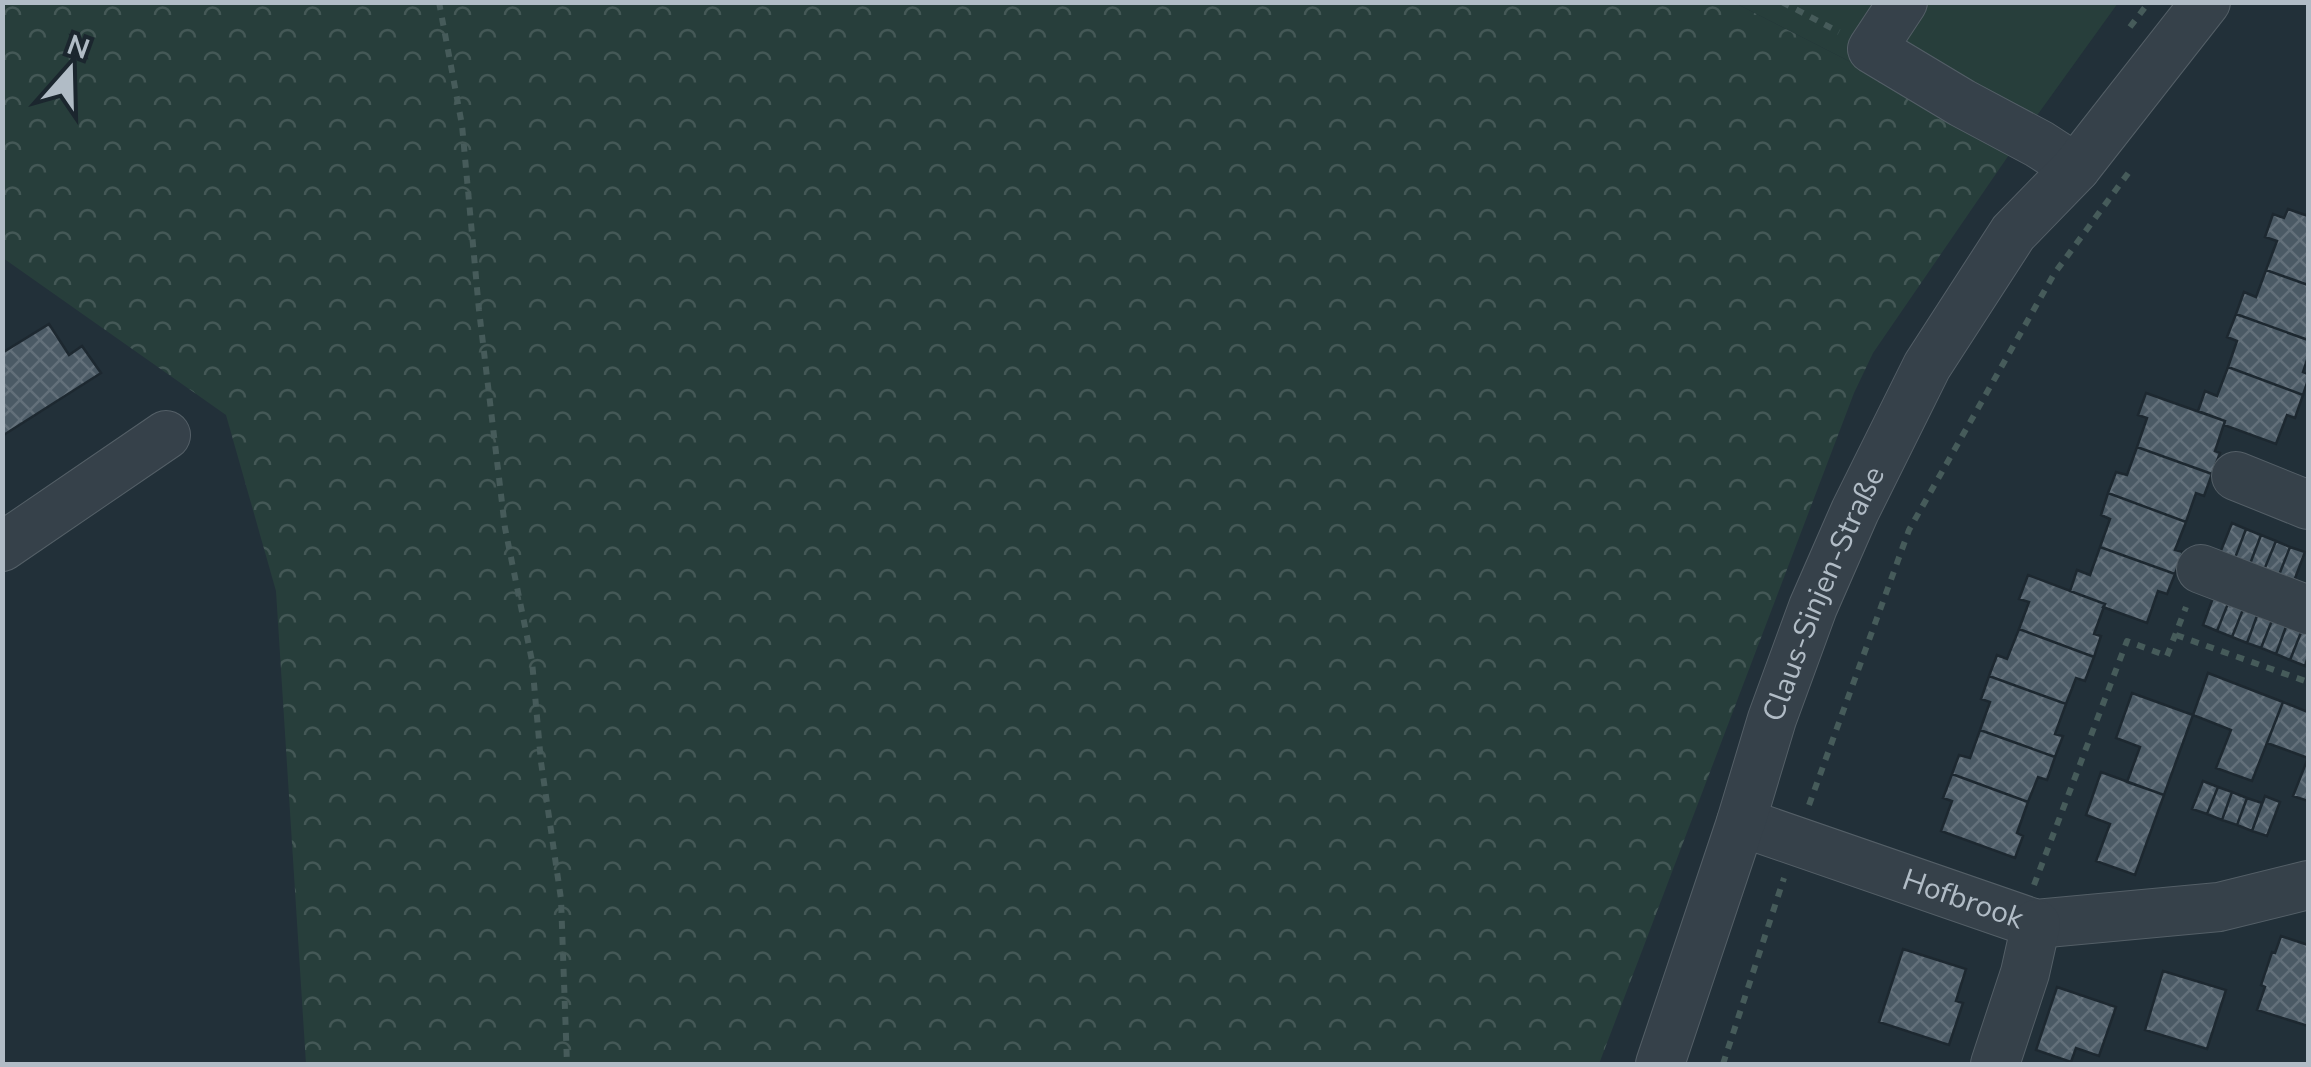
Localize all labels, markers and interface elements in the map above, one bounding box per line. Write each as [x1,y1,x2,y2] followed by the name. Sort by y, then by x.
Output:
[20,20,120,120] north arrow
[62,26,95,69] text: N
[1752,459,1895,727] street label: Claus-Sinjen-Straße
[1897,859,2030,939] street label: Hofbrook

